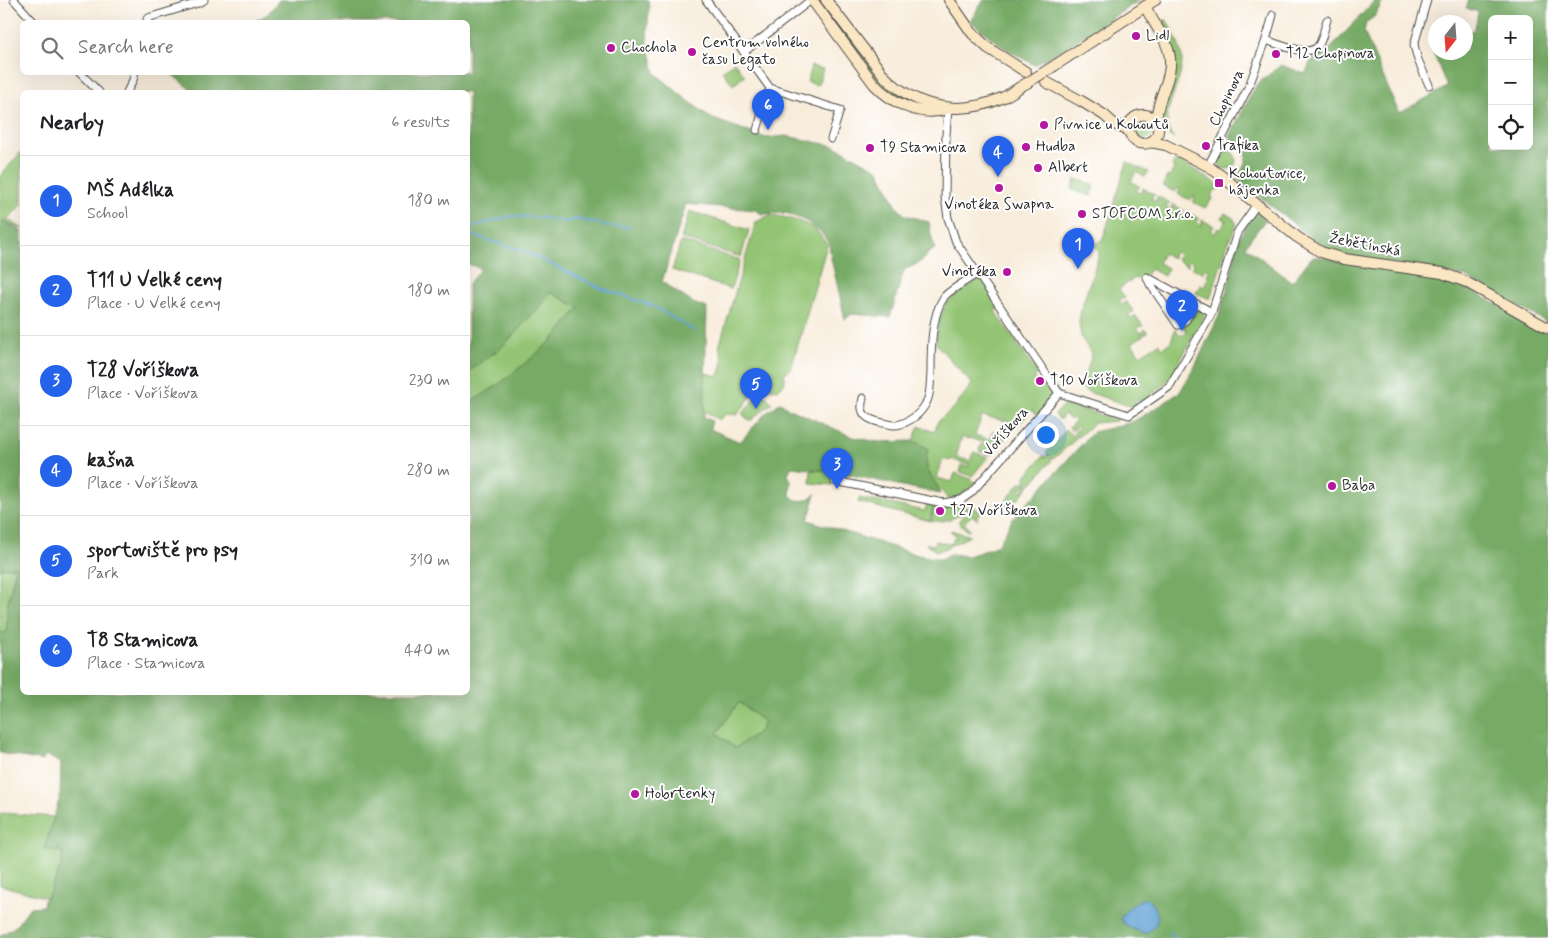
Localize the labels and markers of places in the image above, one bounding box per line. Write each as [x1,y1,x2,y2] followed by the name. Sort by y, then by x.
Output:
[1146,26,1169,46] place label: Lidl
[1130,30,1142,42] marker: Lidl
[702,33,809,71] place label: Centrum volného času Legato
[621,38,677,58] place label: Chochola
[605,42,617,54] marker: Chochola
[1286,44,1375,64] place label: T12 Chopinova
[686,46,698,58] marker: Centrum volného času Legato
[1270,48,1282,60] marker: T12 Chopinova
[752,89,784,130] pin: 6
[1054,115,1169,135] place label: Pivnice u Kohoutů
[1038,119,1050,131] marker: Pivnice u Kohoutů
[982,136,1014,177] pin: 4
[1216,136,1260,156] place label: Trafika
[1036,137,1076,157] place label: Hudba
[880,138,967,158] place label: T9 Stamicova
[1200,140,1212,152] marker: Trafika
[1020,141,1032,153] marker: Hudba
[864,142,876,154] marker: T9 Stamicova
[1048,158,1088,178] place label: Albert
[1032,162,1044,174] marker: Albert
[1229,164,1306,201] place label: Kohoutovice, hájenka
[1213,177,1225,189] marker: Kohoutovice, hájenka
[993,182,1005,194] marker: Vinotéka Swapna
[944,195,1055,215] place label: Vinotéka Swapna
[1092,204,1194,224] place label: STOFCOM s.r.o.
[1076,208,1088,220] marker: STOFCOM s.r.o.
[1062,228,1094,269] pin: 1
[942,262,997,282] place label: Vinotéka
[1001,266,1013,278] marker: Vinotéka
[1166,290,1198,331] pin: 2
[740,368,772,409] pin: 5
[1050,371,1138,391] place label: T10 Voříškova
[1034,375,1046,387] marker: T10 Voříškova
[821,448,853,489] pin: 3
[1342,476,1375,496] place label: Baba
[1326,480,1338,492] marker: Baba
[950,501,1038,521] place label: T27 Voříškova
[934,505,946,517] marker: T27 Voříškova
[645,784,715,804] place label: Hobrtenky
[629,788,641,800] marker: Hobrtenky

